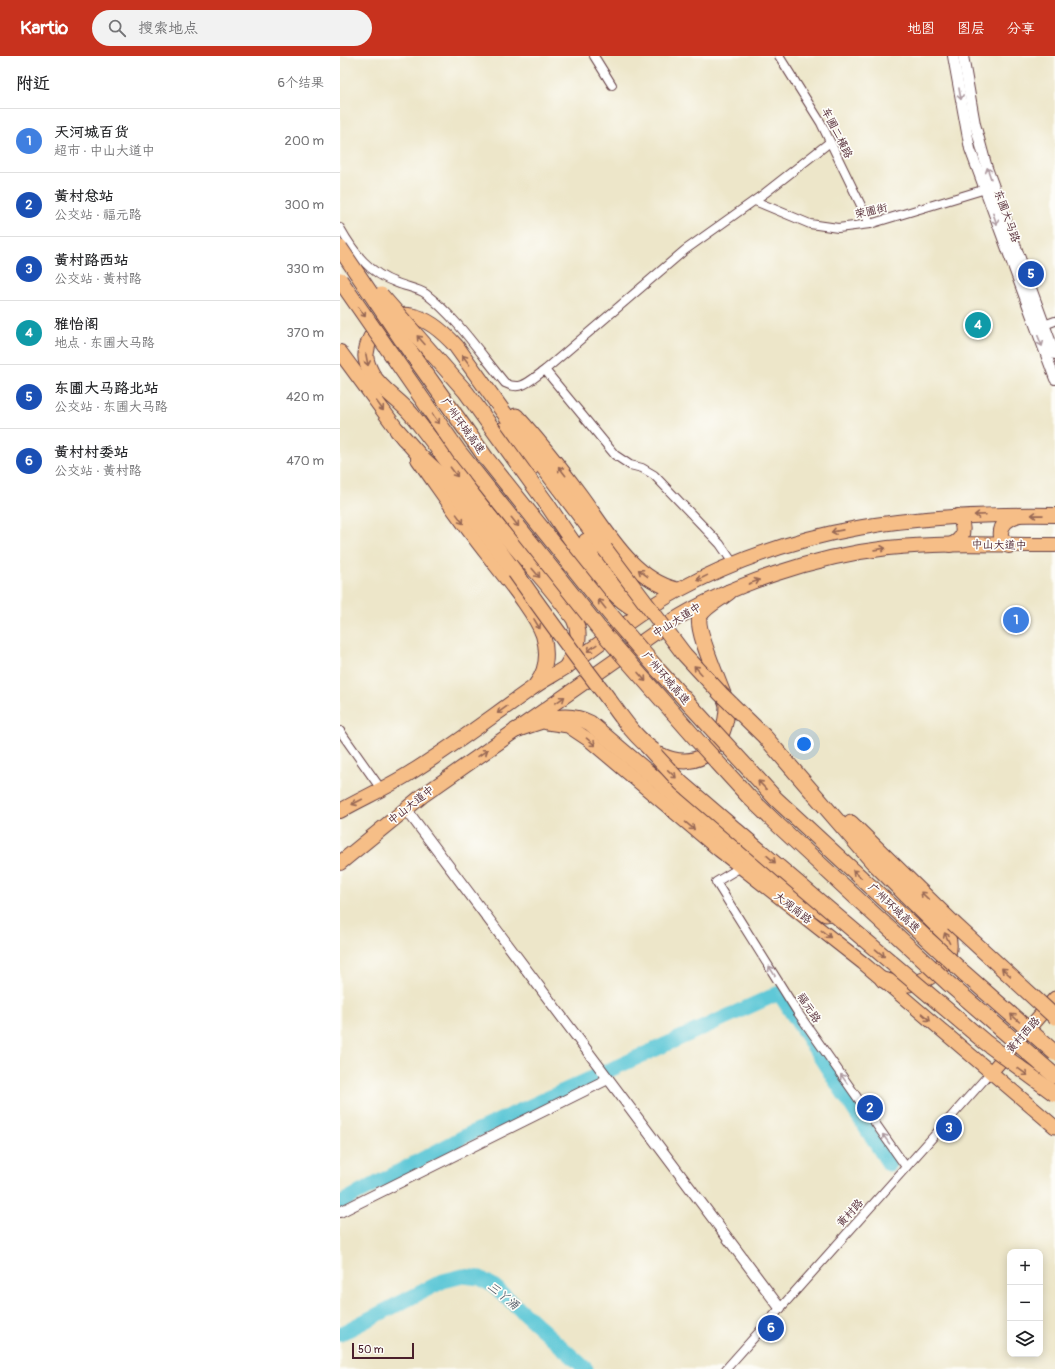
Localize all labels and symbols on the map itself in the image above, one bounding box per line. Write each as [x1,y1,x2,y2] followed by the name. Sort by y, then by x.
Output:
[956,88,964,101] one-way arrow
[819,106,855,160] street label: 车圃二横路
[984,167,992,179] one-way arrow
[991,188,1023,244] street label: 东圃大马路
[853,201,890,221] street label: 荣圃街
[991,213,999,225] one-way arrow
[1018,259,1044,289] pin: 5
[358,307,366,318] one-way arrow
[965,310,991,340] pin: 4
[1037,334,1045,346] one-way arrow
[417,335,426,345] one-way arrow
[363,353,371,366] one-way arrow
[462,354,470,365] one-way arrow
[438,395,488,457] street label: 广州环城高速
[376,400,384,411] one-way arrow
[432,414,440,425] one-way arrow
[450,466,459,477] one-way arrow
[558,466,566,477] one-way arrow
[974,511,987,519] one-way arrow
[1031,511,1044,519] one-way arrow
[456,513,464,524] one-way arrow
[511,517,520,528] one-way arrow
[831,527,844,535] one-way arrow
[971,538,1027,552] street label: 中山大道中
[873,545,886,553] one-way arrow
[531,568,540,578] one-way arrow
[637,568,648,577] one-way arrow
[696,575,708,582] one-way arrow
[748,578,760,586] one-way arrow
[597,598,606,609] one-way arrow
[650,600,704,640] street label: 中山大道中
[1003,605,1029,635] pin: 1
[533,618,541,630] one-way arrow
[587,644,598,652] one-way arrow
[639,649,693,707] street label: 广州环城高速
[694,665,703,675] one-way arrow
[637,672,646,682] one-way arrow
[554,696,565,704] one-way arrow
[496,706,507,714] one-way arrow
[794,734,814,754] your location
[585,738,596,746] one-way arrow
[477,749,488,757] one-way arrow
[667,769,677,779] one-way arrow
[758,780,767,790] one-way arrow
[385,783,437,827] street label: 中山大道中
[351,799,363,806] one-way arrow
[685,821,696,830] one-way arrow
[765,855,776,864] one-way arrow
[852,869,862,878] one-way arrow
[865,881,923,935] street label: 广州环城高速
[772,889,814,927] street label: 大观南路
[920,891,930,901] one-way arrow
[821,929,832,938] one-way arrow
[943,933,950,945] one-way arrow
[875,948,885,958] one-way arrow
[768,965,776,977] one-way arrow
[1000,967,1011,976] one-way arrow
[795,991,823,1025] street label: 福元路
[921,1012,932,1021] one-way arrow
[1010,1013,1020,1022] one-way arrow
[1003,1014,1043,1056] street label: 黄村西路
[1018,1067,1029,1076] one-way arrow
[840,1074,848,1085] one-way arrow
[857,1093,883,1123] pin: 2
[936,1113,962,1143] pin: 3
[882,1134,890,1145] one-way arrow
[834,1196,866,1230] street label: 黄村路
[484,1279,522,1314] water label: 三丫涌
[758,1313,784,1343] pin: 6
[352,1341,414,1360] scale bar

